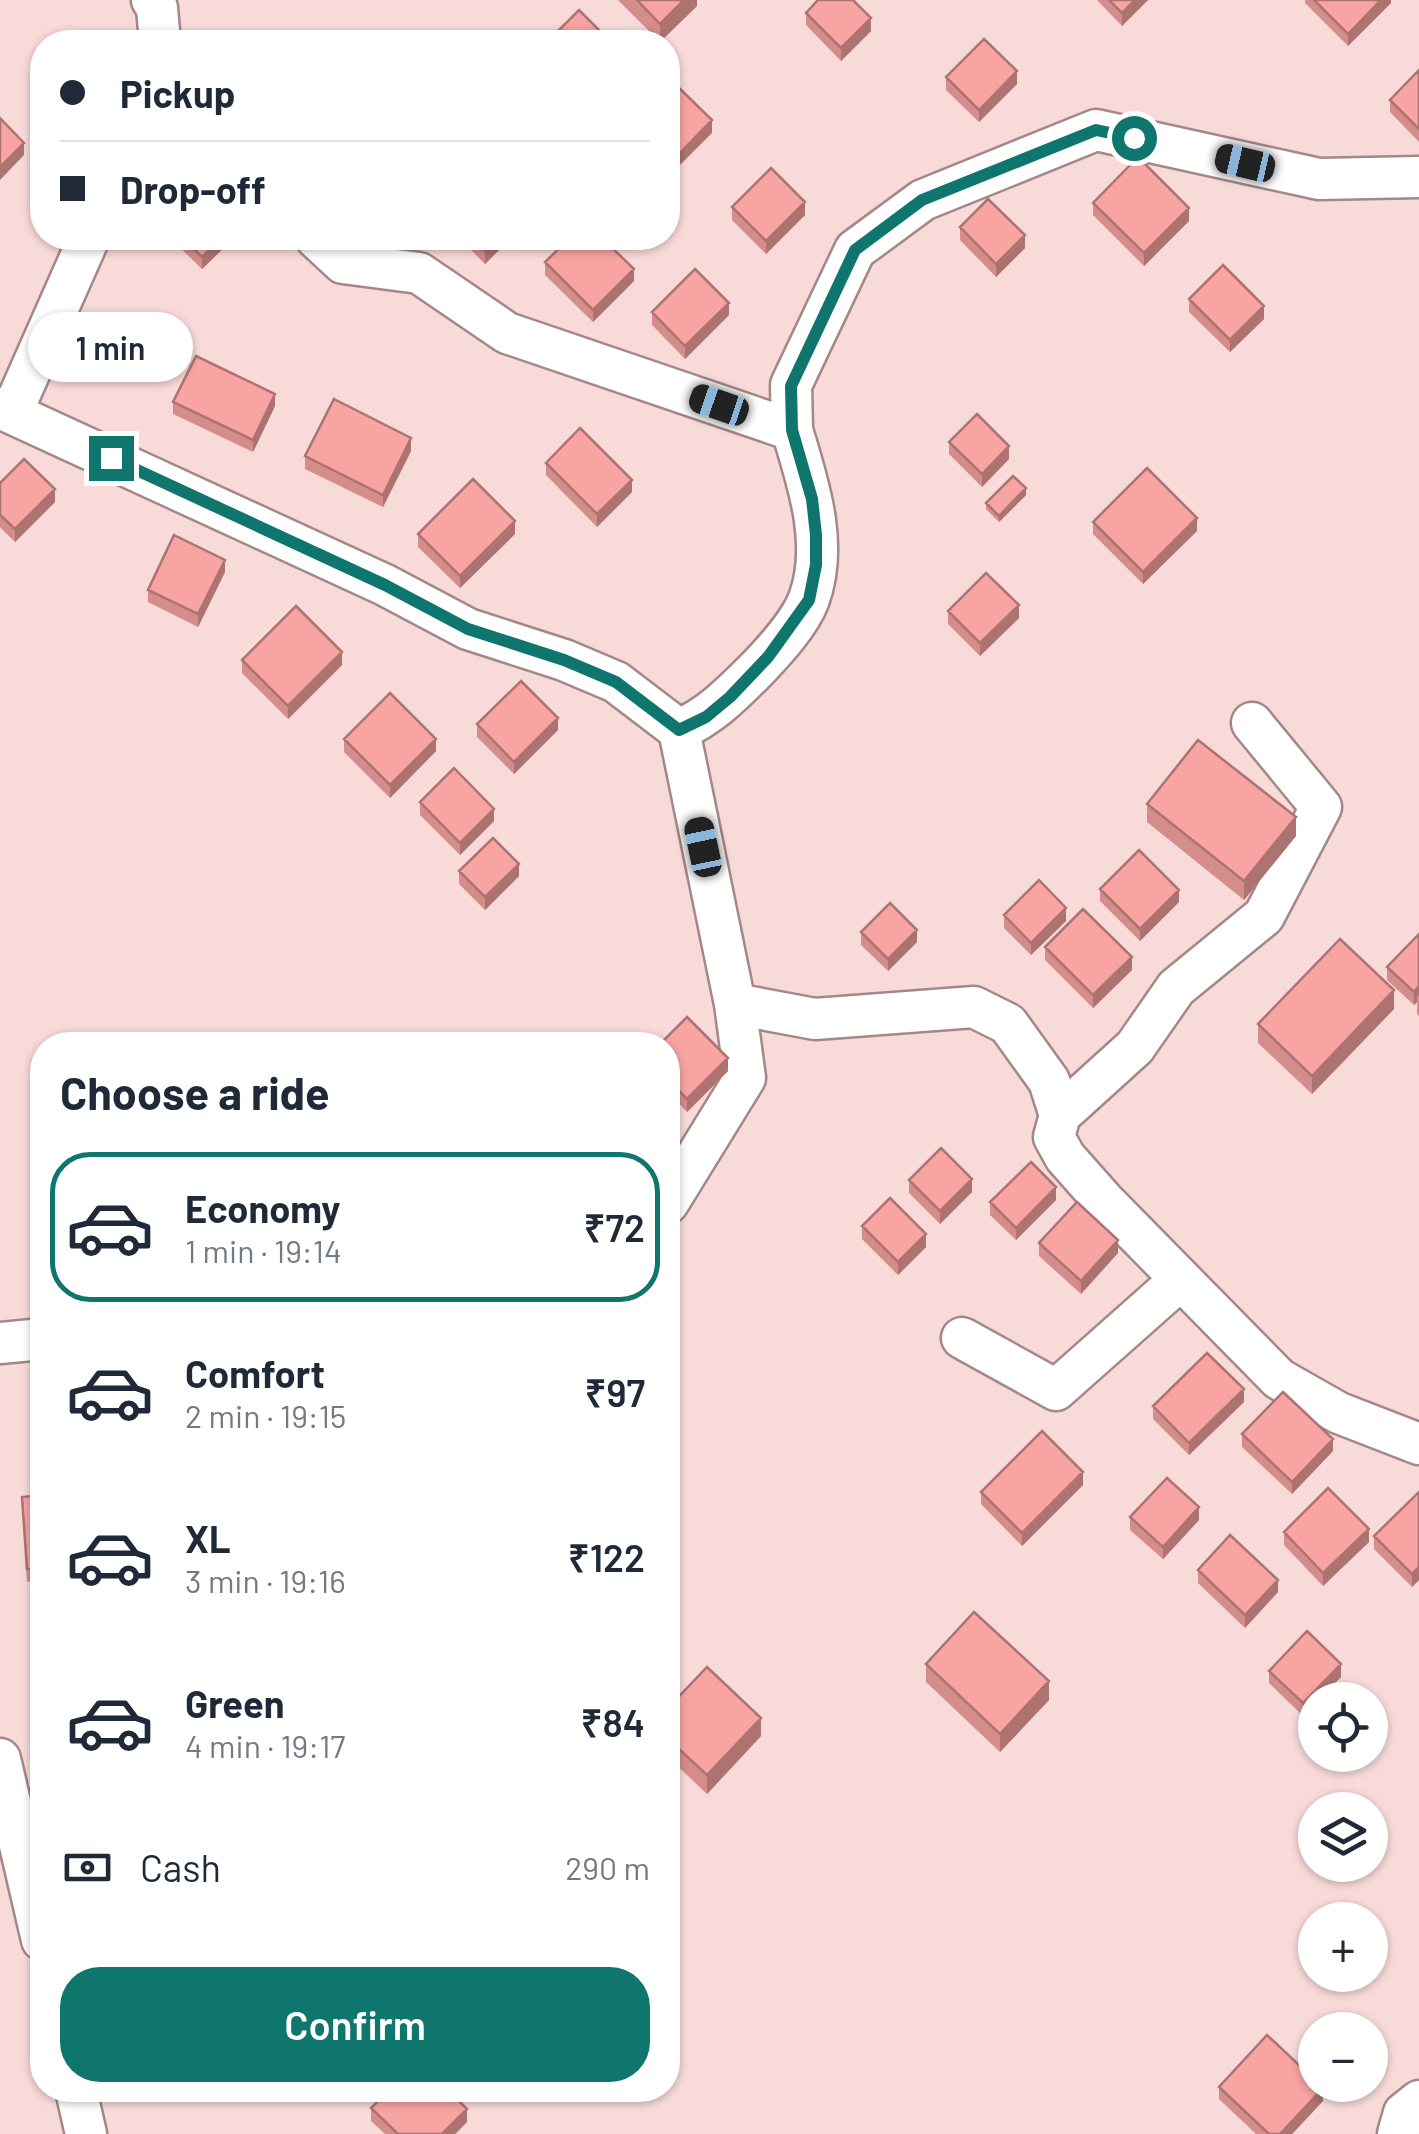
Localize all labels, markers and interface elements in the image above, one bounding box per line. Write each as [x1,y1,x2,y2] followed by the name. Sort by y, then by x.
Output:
[120,70,235,116] text: Pickup
[1112,116,1157,161] route start
[1212,142,1278,184] car
[120,166,266,212] text: Drop-off
[28,313,194,383] callout: 1 min
[76,328,145,366] text: 1 min
[686,381,752,429] car
[89,436,134,481] route end
[682,815,724,879] car
[60,1065,330,1119] text: Choose a ride
[65,1182,155,1272] icon: car
[185,1185,340,1231] text: Economy
[584,1204,645,1250] text: ₹72
[185,1231,342,1269] text: 1 min · 19:14
[65,1347,155,1437] icon: car
[185,1350,325,1396] text: Comfort
[585,1369,645,1415] text: ₹97
[185,1396,346,1434] text: 2 min · 19:15
[65,1512,155,1602] icon: car
[185,1515,231,1561] text: XL
[568,1534,645,1580] text: ₹122
[185,1561,346,1599] text: 3 min · 19:16
[65,1677,155,1767] icon: car
[185,1680,285,1726] text: Green
[1298,1682,1388,2102] map controls
[1298,1682,1388,1772] button: locate
[581,1699,645,1745] text: ₹84
[185,1726,345,1764] text: 4 min · 19:17
[1298,1792,1388,1882] button: layers
[60,1840,115,1895] icon: cash
[140,1844,221,1890] text: Cash
[565,1848,650,1886] text: 290 m
[1298,1902,1388,1992] button: +
[60,1967,650,2082] button: Confirm
[1298,2012,1388,2102] button: −

